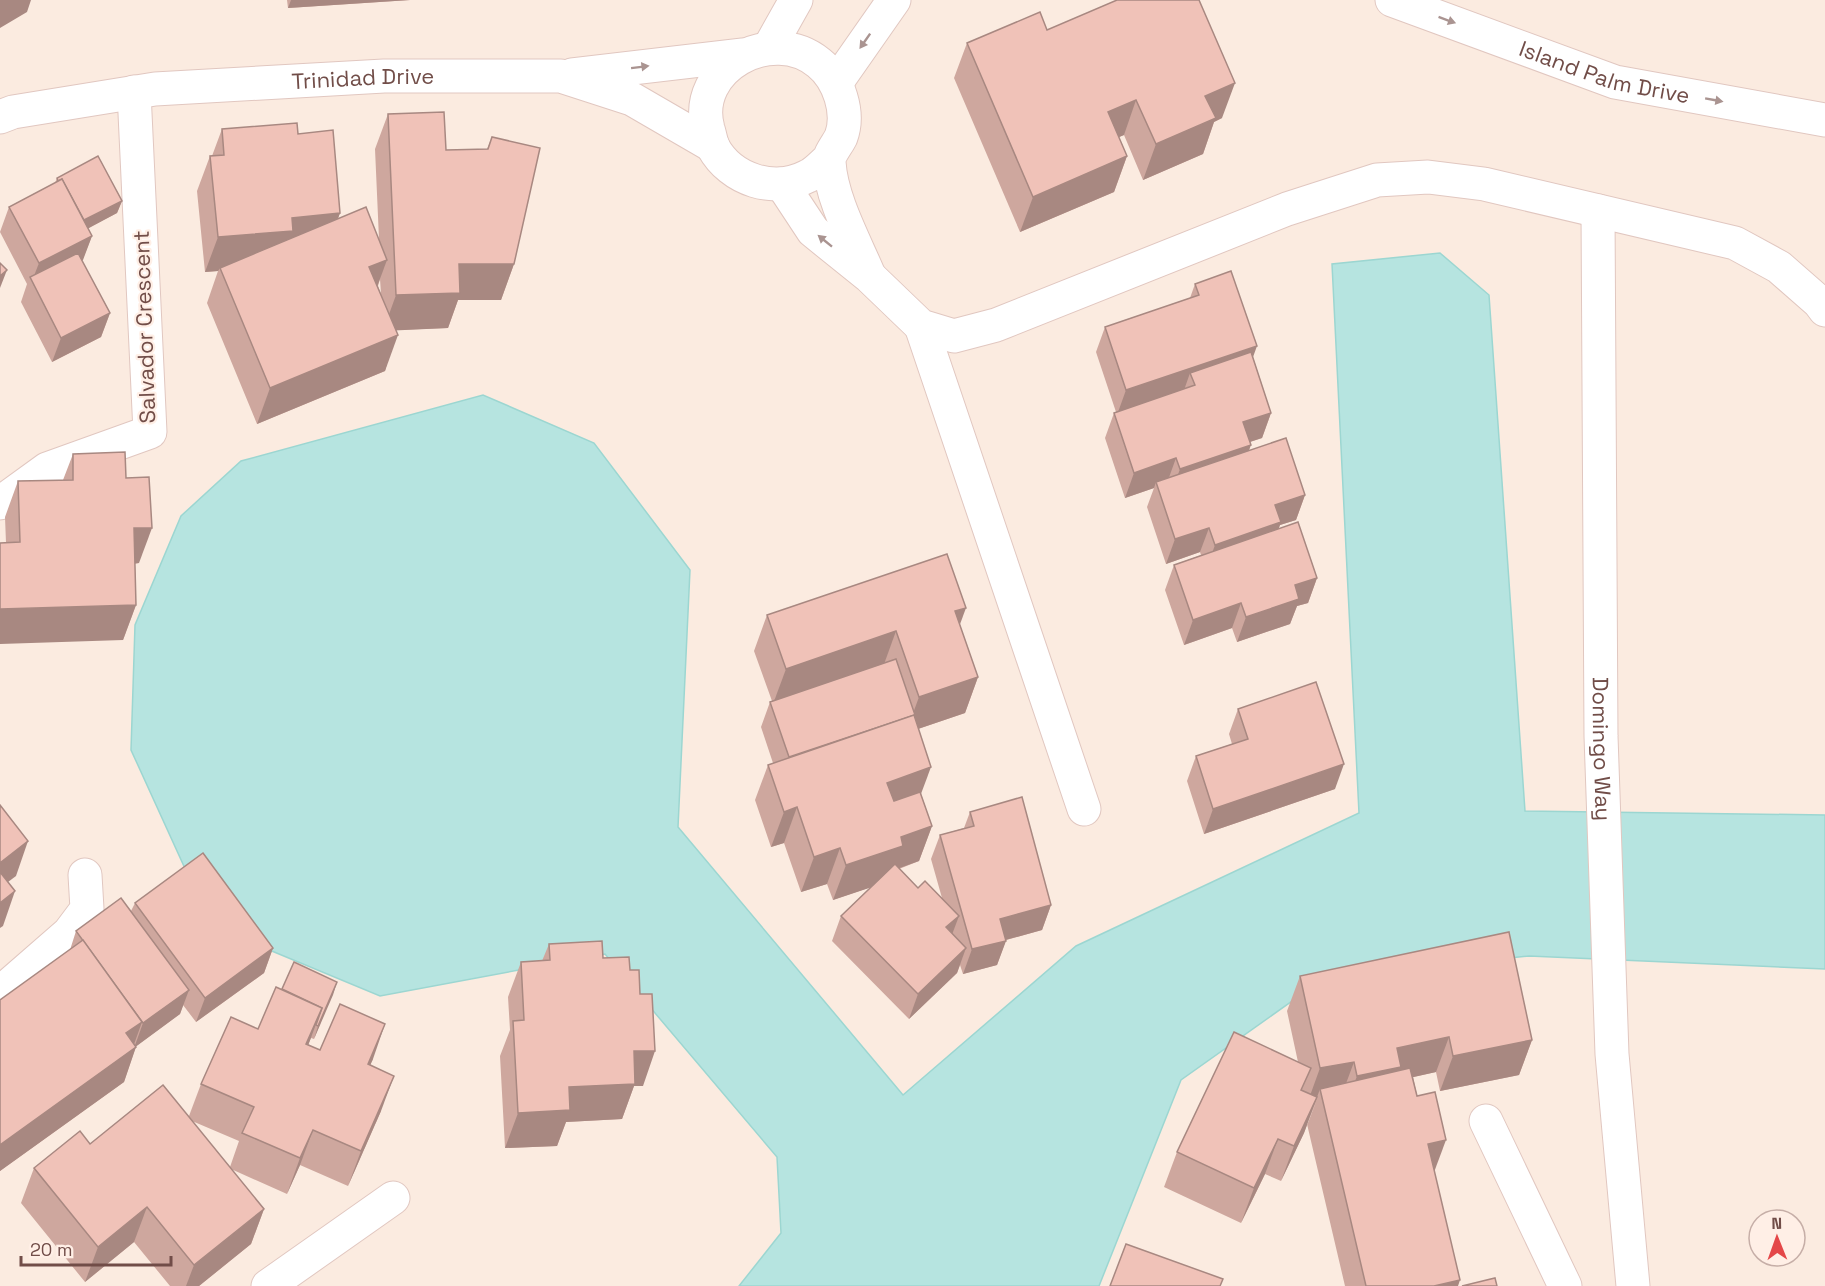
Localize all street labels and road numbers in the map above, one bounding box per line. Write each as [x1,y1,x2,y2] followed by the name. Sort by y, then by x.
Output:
[1515,34,1692,109] street label: Island Palm Drive
[291,62,434,95] street label: Trinidad Drive
[127,230,161,424] street label: Salvador Crescent
[1587,677,1618,821] street label: Domingo Way

